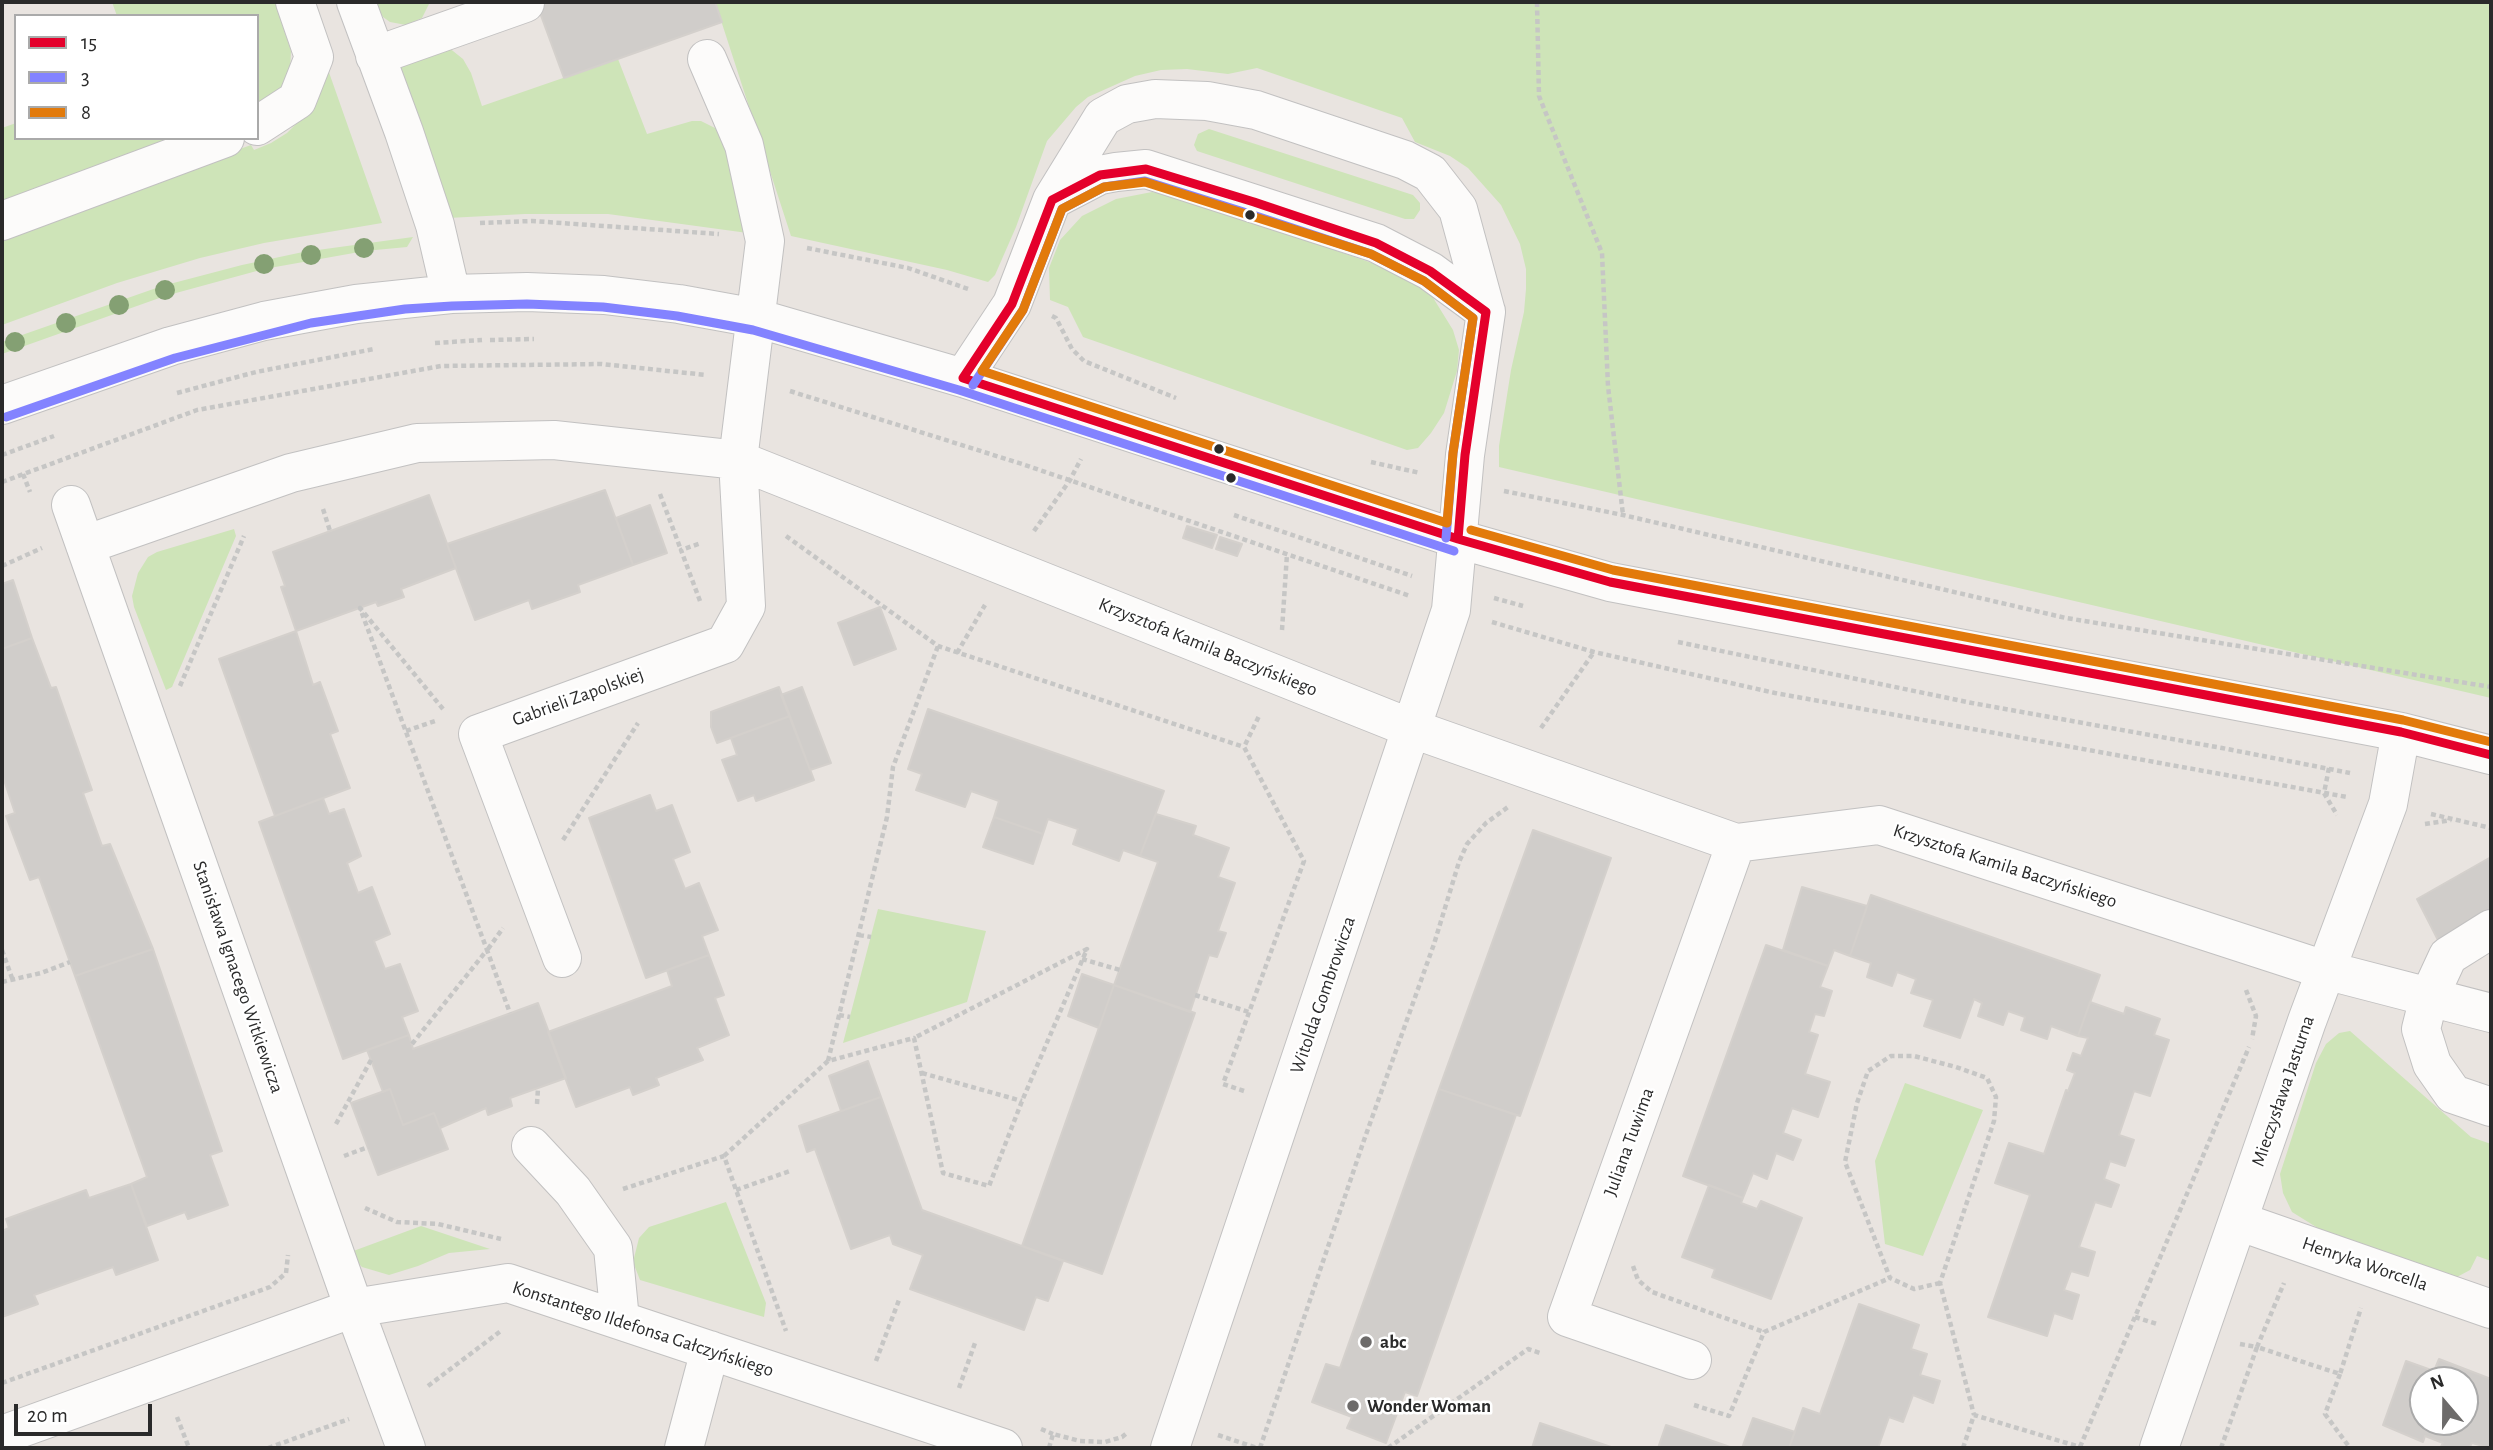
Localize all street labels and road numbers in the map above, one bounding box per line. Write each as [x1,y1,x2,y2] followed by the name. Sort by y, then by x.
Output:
[1095,593,1321,701] street label: Krzysztofa Kamila Baczyńskiego
[509,663,647,731] street label: Gabrieli Zapolskiej
[1890,819,2120,913] street label: Krzysztofa Kamila Baczyńskiego
[188,858,288,1096] street label: Stanisława Ignacego Witkiewicza
[1285,913,1361,1077] street label: Witolda Gombrowicza
[2246,1013,2320,1169] street label: Mieczysława Jasturna
[1599,1085,1659,1199] street label: Juliana Tuwima
[2299,1232,2431,1296] street label: Henryka Worcella
[509,1276,777,1382] street label: Konstantego Ildefonsa Gałczyńskiego

